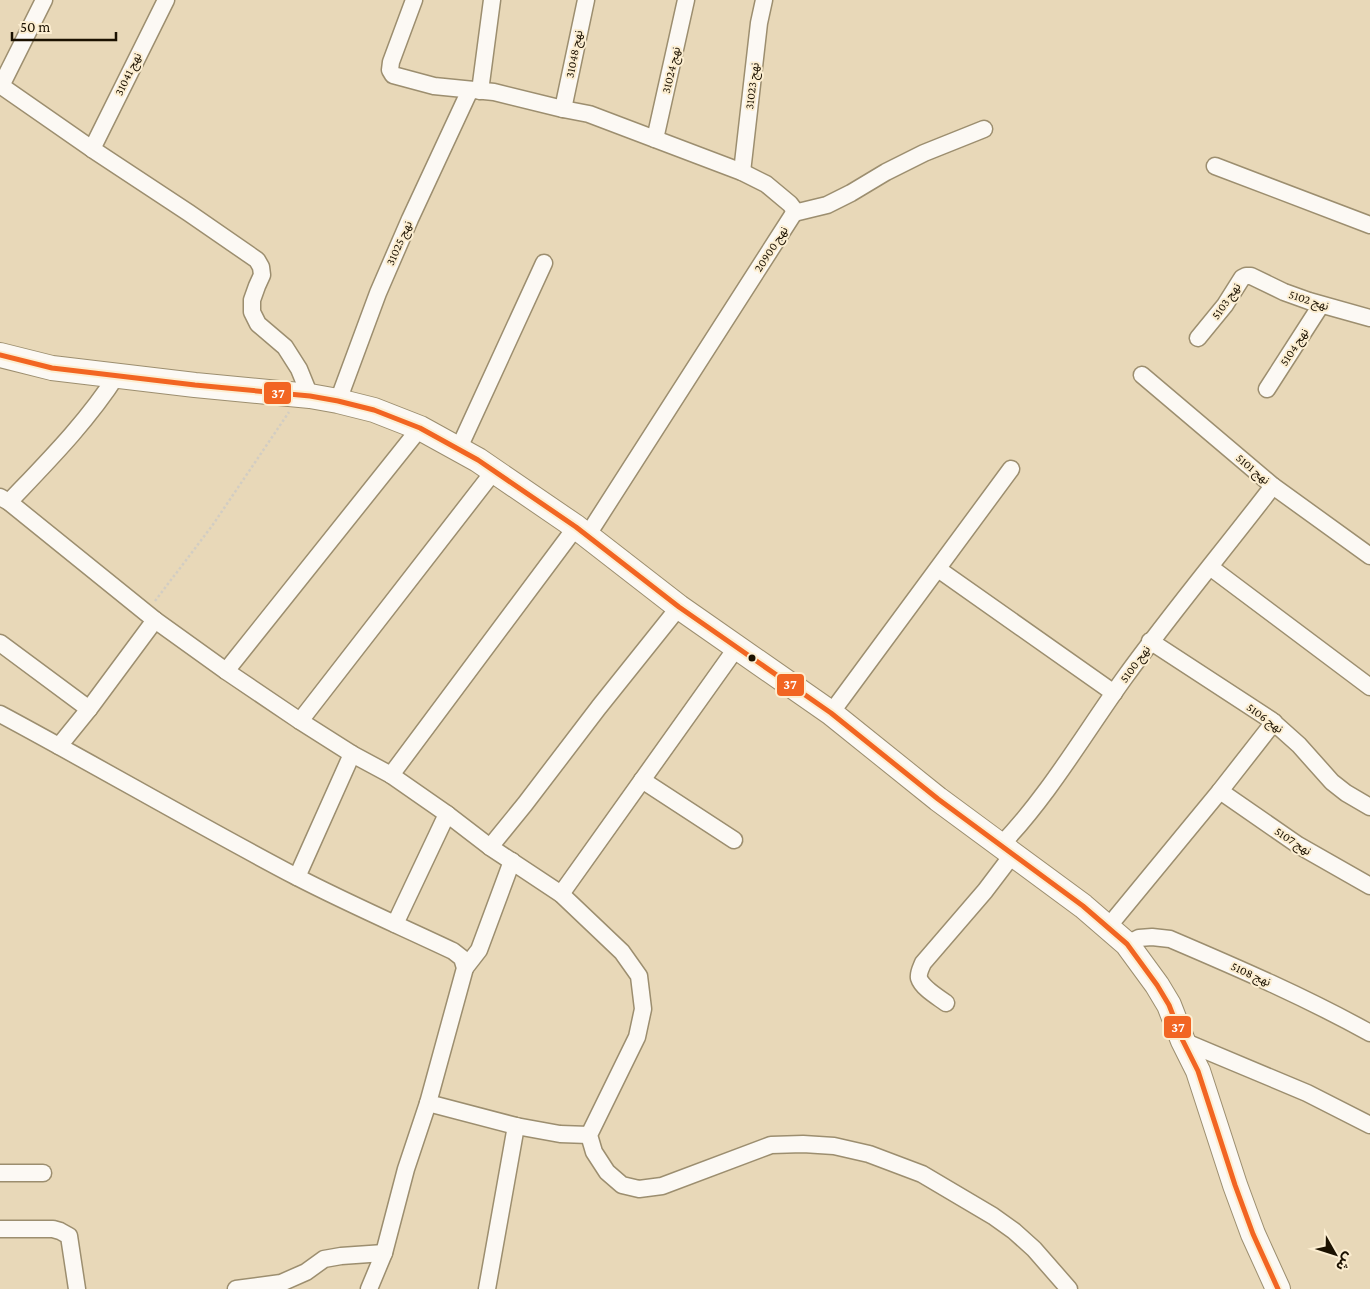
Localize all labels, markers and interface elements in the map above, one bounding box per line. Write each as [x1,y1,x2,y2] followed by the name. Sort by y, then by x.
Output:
[12,10,116,42] scale bar
[20,19,50,35] text: 50 m
[563,29,587,79] street label: نهج 31048
[659,45,685,95] street label: نهج 31024
[112,50,146,99] street label: نهج 31041
[742,62,764,110] street label: نهج 31023
[383,219,417,268] street label: نهج 31025
[751,224,793,276] street label: نهج 20900
[1208,280,1245,323] street label: نهج 5103
[1287,287,1331,315] street label: نهج 5102
[1277,326,1313,369] street label: نهج 5104
[263,381,292,405] line badge: 37
[271,385,285,401] text: 37
[1232,451,1273,489] street label: نهج 5101
[1117,643,1155,686] street label: نهج 5100
[747,653,757,663] unlabelled marker
[776,673,805,697] line badge: 37
[783,676,797,692] text: 37
[1243,700,1286,738] street label: نهج 5106
[1271,824,1314,860] street label: نهج 5107
[1228,959,1273,991] street label: نهج 5108
[1163,1015,1192,1039] line badge: 37
[1171,1019,1185,1035] text: 37
[1310,1229,1360,1279] north arrow
[1333,1250,1357,1275] text: ش

